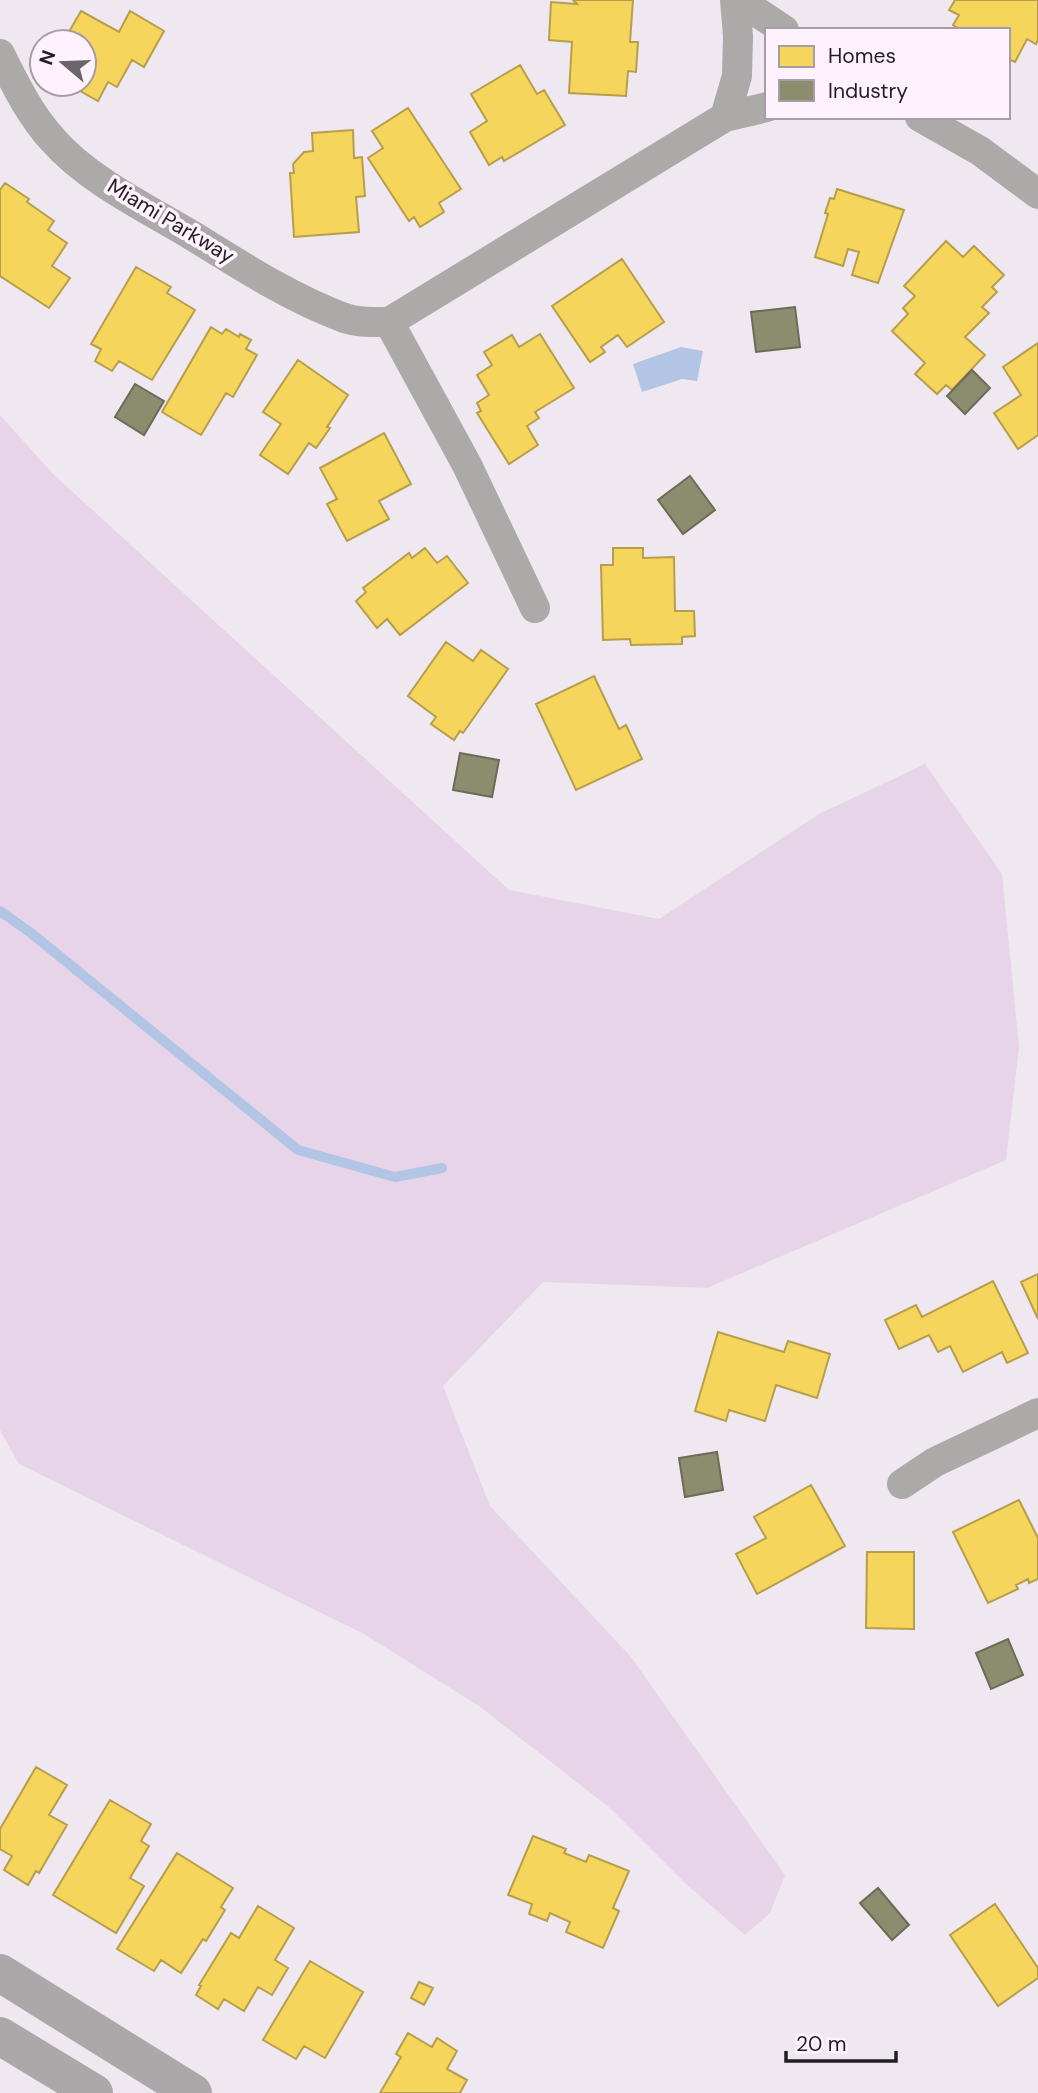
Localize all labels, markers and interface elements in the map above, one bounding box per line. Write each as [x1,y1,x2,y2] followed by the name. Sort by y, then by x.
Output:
[28,28,98,98] north arrow
[765,28,1010,119] legend
[828,42,896,70] text: Homes
[33,47,61,68] text: N
[828,77,908,105] text: Industry
[102,172,240,270] street label: Miami Parkway
[786,2020,896,2064] scale bar
[796,2030,847,2058] text: 20 m

